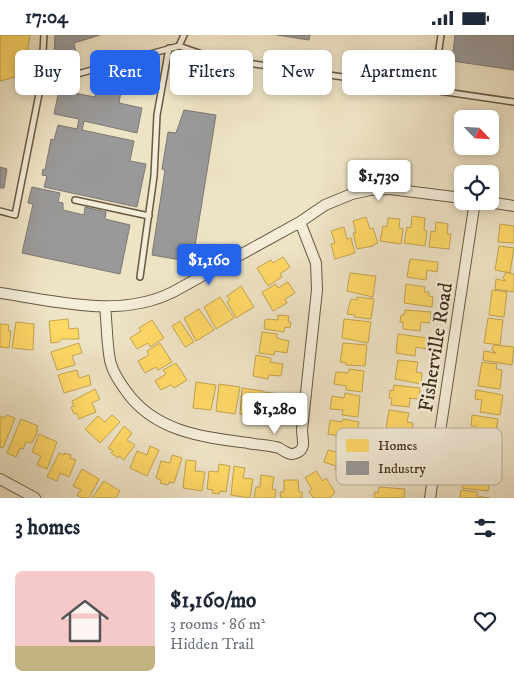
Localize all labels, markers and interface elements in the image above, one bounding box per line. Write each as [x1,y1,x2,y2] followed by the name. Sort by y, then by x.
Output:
[25,6,68,29] text: 17:04
[15,50,80,95] chip: Buy
[90,50,160,95] chip: Rent
[170,50,253,95] chip: Filters
[263,50,332,95] chip: New
[342,50,455,95] chip: Apartment
[454,110,499,155] north arrow
[454,110,499,210] map controls
[338,159,420,202] pin: $1,730
[454,165,499,210] button: locate
[359,166,399,186] text: $1,730
[168,243,250,286] pin: $1,160
[188,250,230,270] text: $1,160
[414,281,459,414] street label: Fisherville Road
[234,393,316,435] pin: $1,280
[253,399,297,419] text: $1,280
[336,428,502,485] legend
[378,437,418,455] text: Homes
[378,460,426,478] text: Industry
[471,514,499,542] icon: filters
[15,515,80,541] text: 3 homes
[170,588,256,614] text: $1,160/mo
[55,591,115,651] icon: home
[471,607,499,635] icon: heart
[170,614,265,634] text: 3 rooms · 86 m²
[170,634,254,654] text: Hidden Trail

